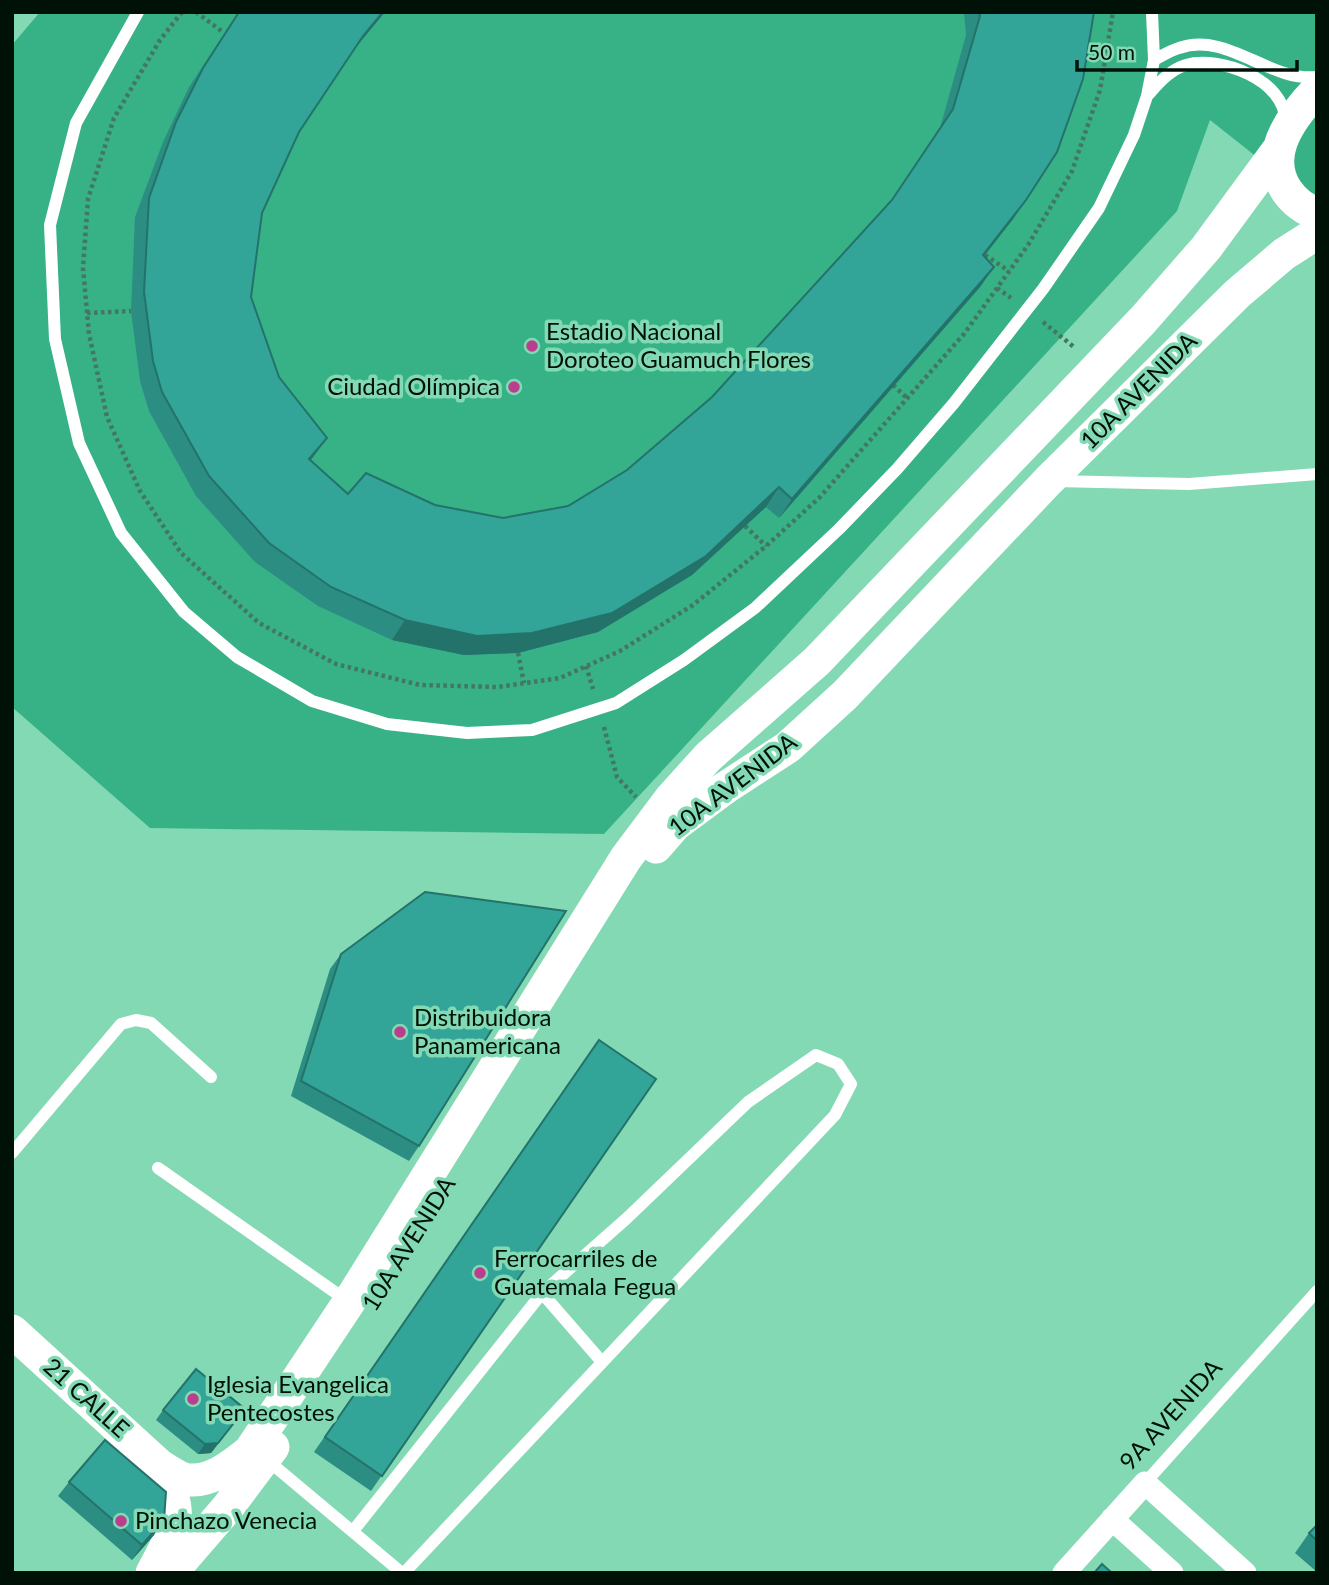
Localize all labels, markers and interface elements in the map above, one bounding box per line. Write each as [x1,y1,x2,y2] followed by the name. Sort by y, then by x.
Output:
[1077,28,1298,72] scale bar
[1088,39,1135,64] text: 50 m
[546,316,811,373] place label: Estadio Nacional Doroteo Guamuch Flores
[1074,325,1203,454] street label: 10A AVENIDA
[524,338,540,354] marker: Estadio Nacional Doroteo Guamuch Flores
[327,371,500,400] place label: Ciudad Olímpica
[506,379,522,395] marker: Ciudad Olímpica
[662,726,802,841] street label: 10A AVENIDA
[414,1002,561,1059] place label: Distribuidora Panamericana
[392,1024,408,1040] marker: Distribuidora Panamericana
[355,1170,461,1316] street label: 10A AVENIDA
[494,1243,676,1300] place label: Ferrocarriles de Guatemala Fegua
[472,1265,488,1281] marker: Ferrocarriles de Guatemala Fegua
[38,1351,136,1443] street label: 21 CALLE
[1113,1352,1228,1475] street label: 9A AVENIDA
[207,1369,389,1426] place label: Iglesia Evangelica Pentecostes
[185,1391,201,1407] marker: Iglesia Evangelica Pentecostes
[135,1505,317,1534] place label: Pinchazo Venecia
[113,1513,129,1529] marker: Pinchazo Venecia

